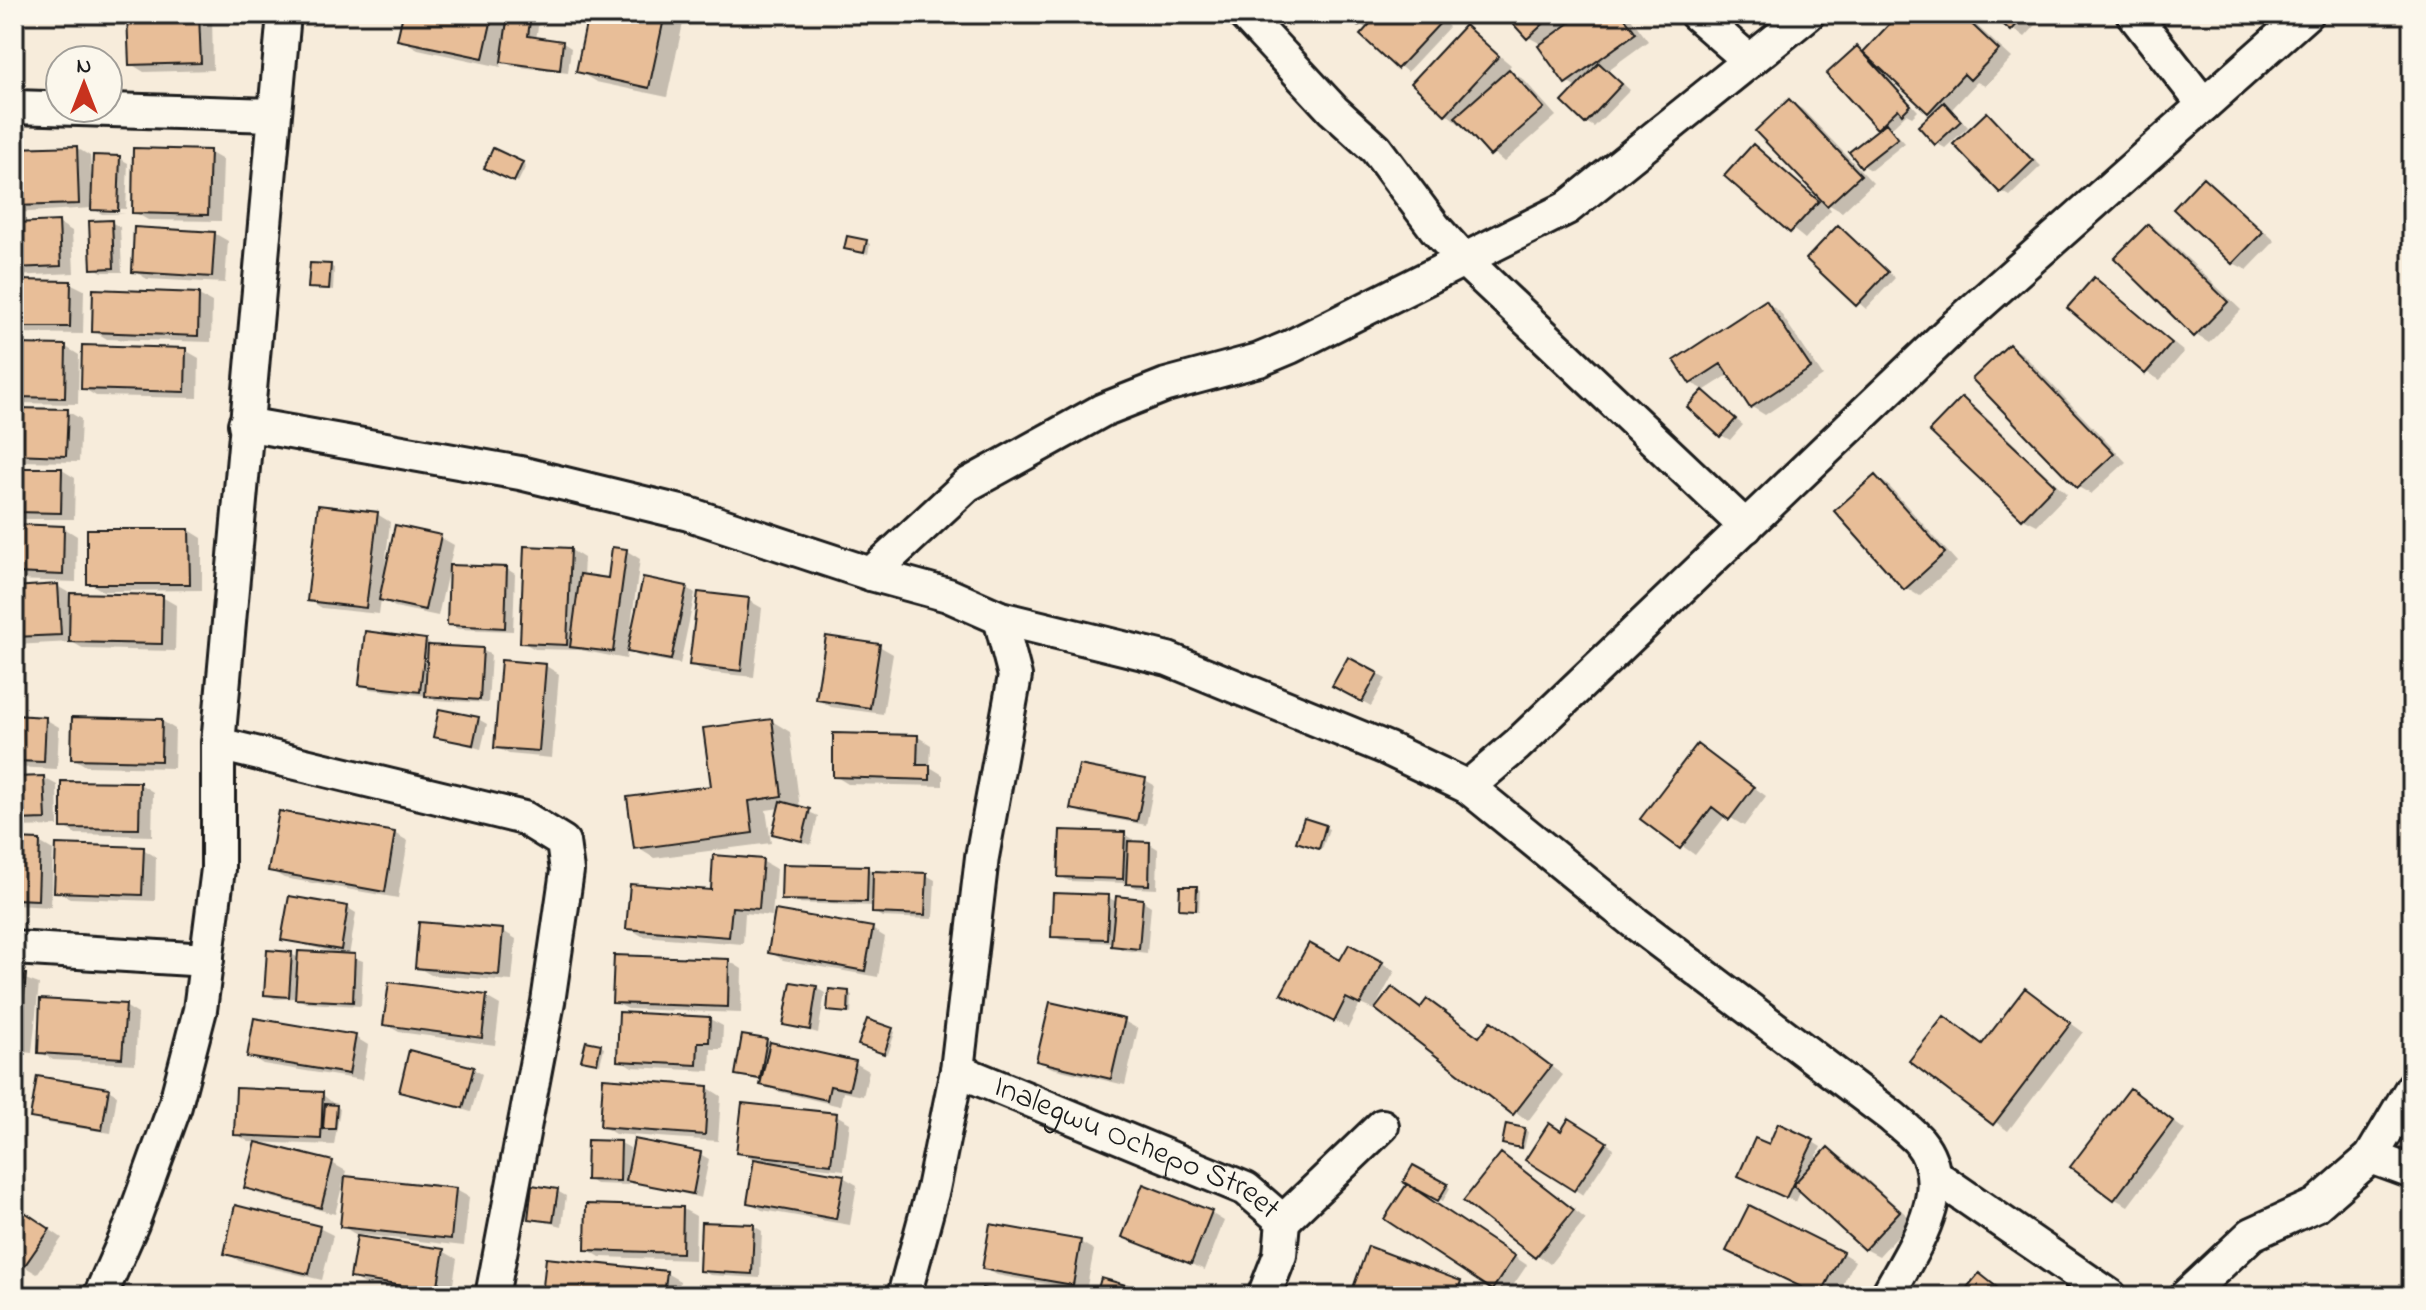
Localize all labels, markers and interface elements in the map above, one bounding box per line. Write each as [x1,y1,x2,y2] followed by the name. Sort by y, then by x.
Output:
[44,44,124,124] north arrow
[77,51,91,83] text: N
[986,1064,1290,1232] street label: Inalegwu Ochepo Street

